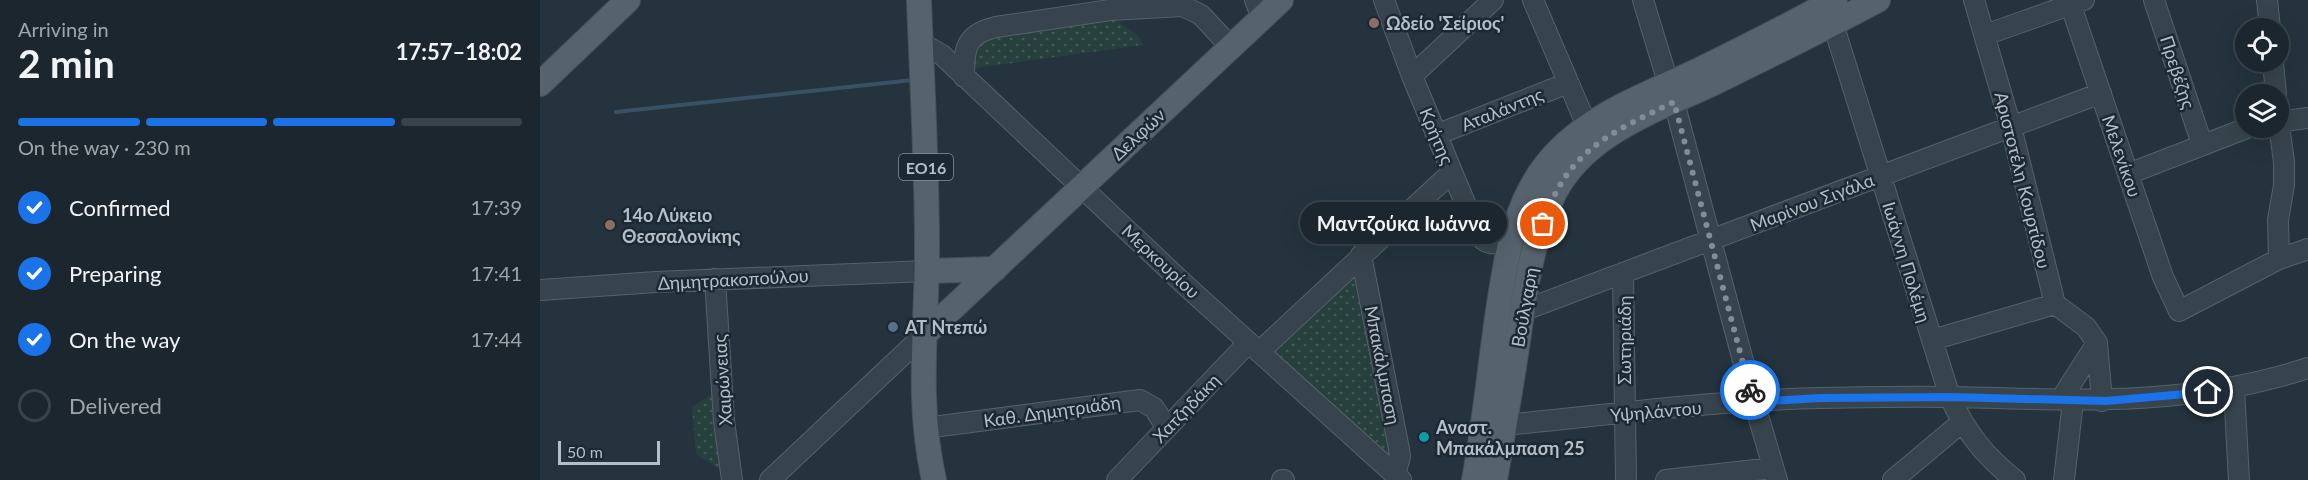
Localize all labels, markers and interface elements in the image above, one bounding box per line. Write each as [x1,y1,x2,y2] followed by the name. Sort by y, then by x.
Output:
[1386,12,1504,34] place label: Ωδείο 'Σείριος'
[1367,16,1381,30] marker: Ωδείο 'Σείριος'
[18,17,109,41] text: Arriving in
[2235,18,2289,138] map controls
[2235,18,2289,72] button: locate
[2156,33,2200,112] street label: Πρεβέζης
[396,38,522,65] text: 17:57–18:02
[18,40,115,86] text: 2 min
[1458,82,1547,135] street label: Αταλάντης
[2235,84,2289,138] button: layers
[1990,89,2056,271] street label: Αριστοτέλη Κουρτίδου
[1106,104,1170,164] street label: Δελφών
[1415,104,1459,168] street label: Κρήτης
[2098,112,2146,200] street label: Μελενίκου
[18,135,191,159] text: On the way · 230 m
[899,154,953,180] road number: ΕΟ16
[1747,168,1877,236] street label: Μαρίνου Σιγάλα
[18,191,51,224] icon: check
[69,194,171,221] text: Confirmed
[471,195,522,219] text: 17:39
[1517,198,1568,249] pin
[1878,199,1936,325] street label: Ιωάννη Πολέμη
[1300,203,1507,245] callout: Μαντζούκα Ιωάννα
[622,204,741,247] place label: 14ο Λύκειο Θεσσαλονίκης
[1526,207,1559,240] icon: bag
[1317,211,1490,235] text: Μαντζούκα Ιωάννα
[603,218,617,232] marker: 14ο Λύκειο Θεσσαλονίκης
[1117,219,1205,303] street label: Μερκουρίου
[18,257,51,290] icon: check
[69,260,161,287] text: Preparing
[471,261,522,285] text: 17:41
[657,264,809,294] street label: Δημητρακοπούλου
[1506,265,1542,349] street label: Βούλγαρη
[1613,296,1635,384] street label: Σωτηριάδη
[1361,304,1405,426] street label: Μπακάλμπαση
[904,316,987,338] place label: ΑΤ Ντεπώ
[886,320,900,334] marker: ΑΤ Ντεπώ
[18,323,51,356] icon: check
[69,326,180,353] text: On the way
[471,327,522,351] text: 17:44
[708,333,736,426] street label: Χαιρώνειας
[1720,360,1780,420] courier
[2182,366,2233,417] pin
[1148,369,1224,447] street label: Χατζηδάκη
[1734,374,1767,407] icon: bike
[2191,375,2224,408] icon: home
[982,390,1122,432] street label: Καθ. Δημητριάδη
[69,392,162,419] text: Delivered
[1609,396,1703,426] street label: Υψηλάντου
[1435,416,1585,459] place label: Αναστ. Μπακάλμπαση 25
[1417,430,1431,444] marker: Αναστ. Μπακάλμπαση 25
[558,438,660,466] scale bar
[567,442,603,461] text: 50 m

